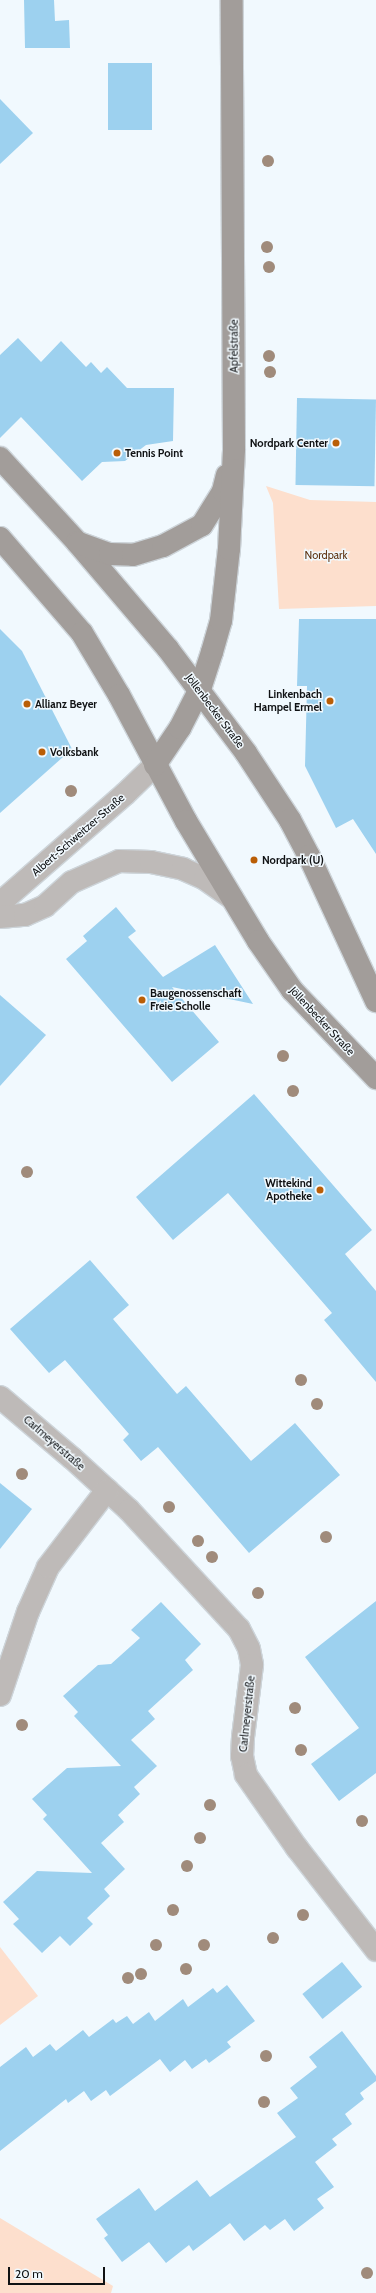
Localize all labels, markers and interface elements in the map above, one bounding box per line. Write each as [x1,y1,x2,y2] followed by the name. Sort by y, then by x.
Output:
[227,319,241,373] street label: Apfelstraße
[250,436,328,450] place label: Nordpark Center
[331,438,341,448] marker: Nordpark Center
[125,446,183,460] place label: Tennis Point
[112,448,122,458] marker: Tennis Point
[305,548,347,562] park label: Nordpark
[183,671,247,751] street label: Jöllenbecker Straße
[254,688,322,714] place label: Linkenbach Hampel Ermel
[325,696,335,706] marker: Linkenbach Hampel Ermel
[35,697,97,711] place label: Allianz Beyer
[22,699,32,709] marker: Allianz Beyer
[50,745,99,759] place label: Volksbank
[37,747,47,757] marker: Volksbank
[29,791,127,879] street label: Albert-Schweitzer-Straße
[262,853,324,867] place label: Nordpark (U)
[249,855,259,865] marker: Nordpark (U)
[287,984,357,1058] street label: Jöllenbecker Straße
[150,987,242,1013] place label: Baugenossenschaft Freie Scholle
[137,995,147,1005] marker: Baugenossenschaft Freie Scholle
[265,1177,312,1203] place label: Wittekind Apotheke
[315,1185,325,1195] marker: Wittekind Apotheke
[21,1413,87,1473] street label: Carlmeyerstraße
[236,1675,258,1753] street label: Carlmeyerstraße
[10,2259,107,2285] scale bar
[15,2266,43,2281] text: 20 m

